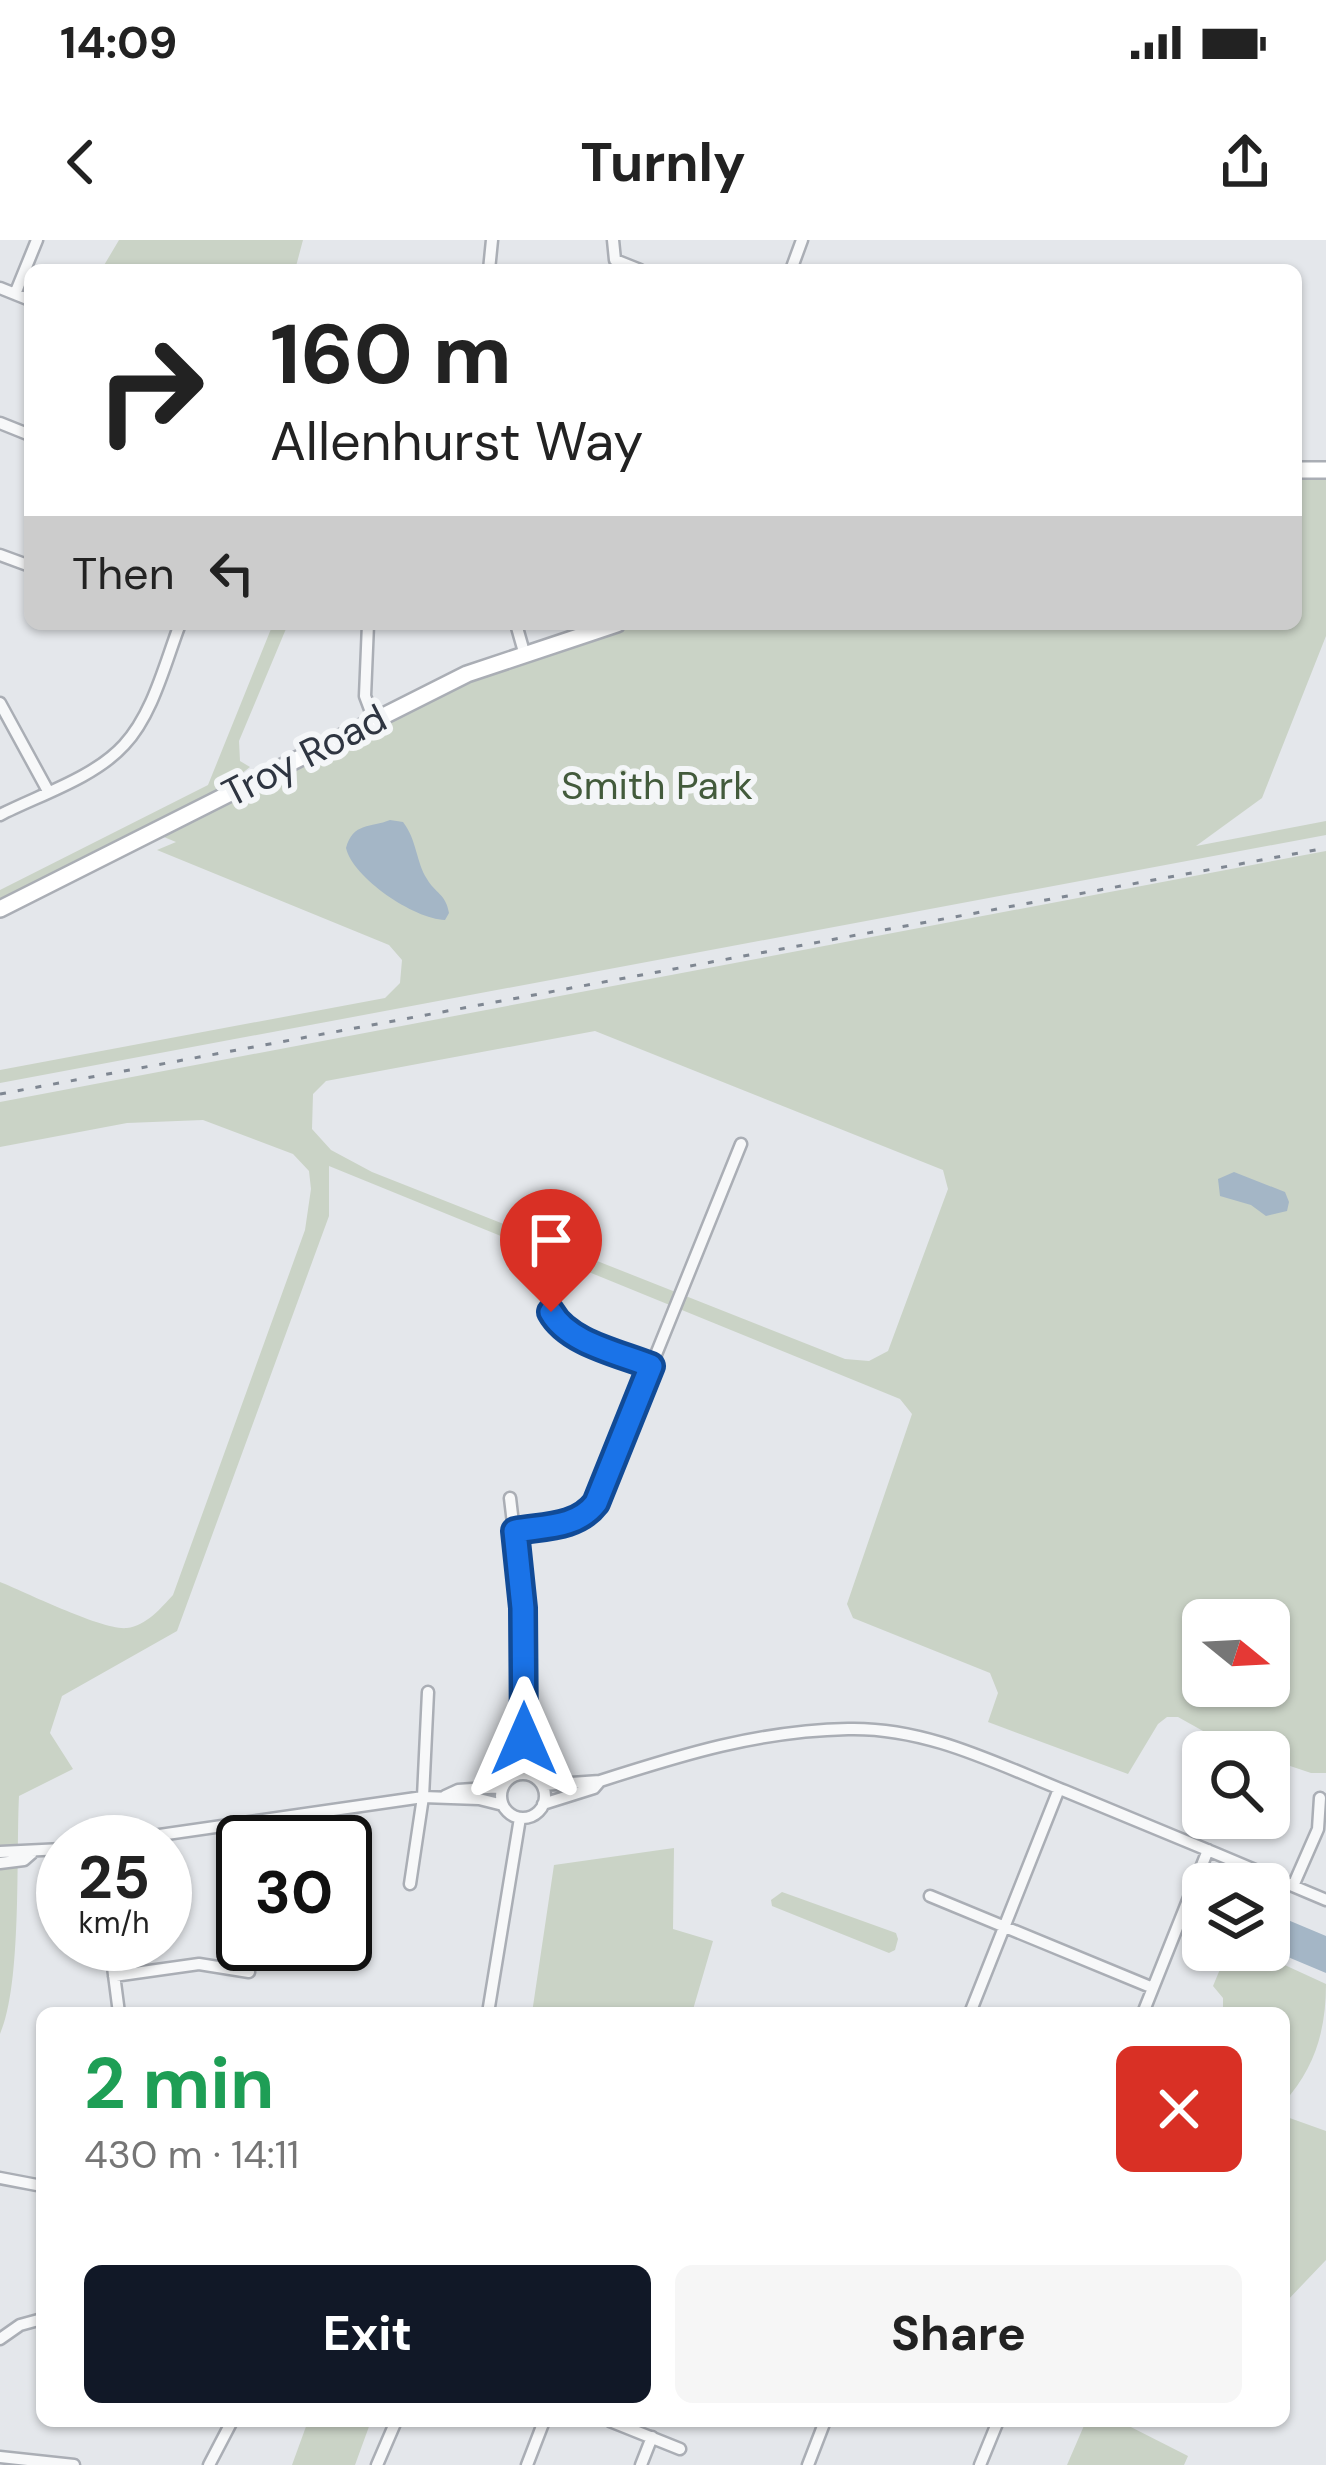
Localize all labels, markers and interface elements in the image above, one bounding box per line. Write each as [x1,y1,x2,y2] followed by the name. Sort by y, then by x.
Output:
[60,13,177,72] text: 14:09
[580,127,746,198] text: Turnly
[48,129,114,195] icon: back
[1212,129,1278,195] icon: share
[270,300,512,409] text: 160 m
[72,312,228,468] icon: right
[270,406,643,477] text: Allenhurst Way
[199,540,265,606] icon: left
[72,544,175,603] text: Then
[213,692,395,819] street label: Troy Road
[561,760,753,811] park label: Smith Park
[500,1189,602,1312] pin
[518,1207,584,1273] icon: arrive
[1182,1599,1290,1707] north arrow
[1182,1599,1290,1971] map controls
[461,1676,587,1802] position arrow
[1182,1731,1290,1839] button: search
[216,1815,372,1971] speed limit sign: 30
[78,1838,150,1917] text: 25
[1182,1863,1290,1971] button: layers
[79,1903,149,1942] text: km/h
[84,2037,274,2130] text: 2 min
[1116,2046,1242,2172] button: close
[84,2129,299,2180] text: 430 m · 14:11
[84,2265,651,2403] button: Exit
[675,2265,1242,2403] button: Share

